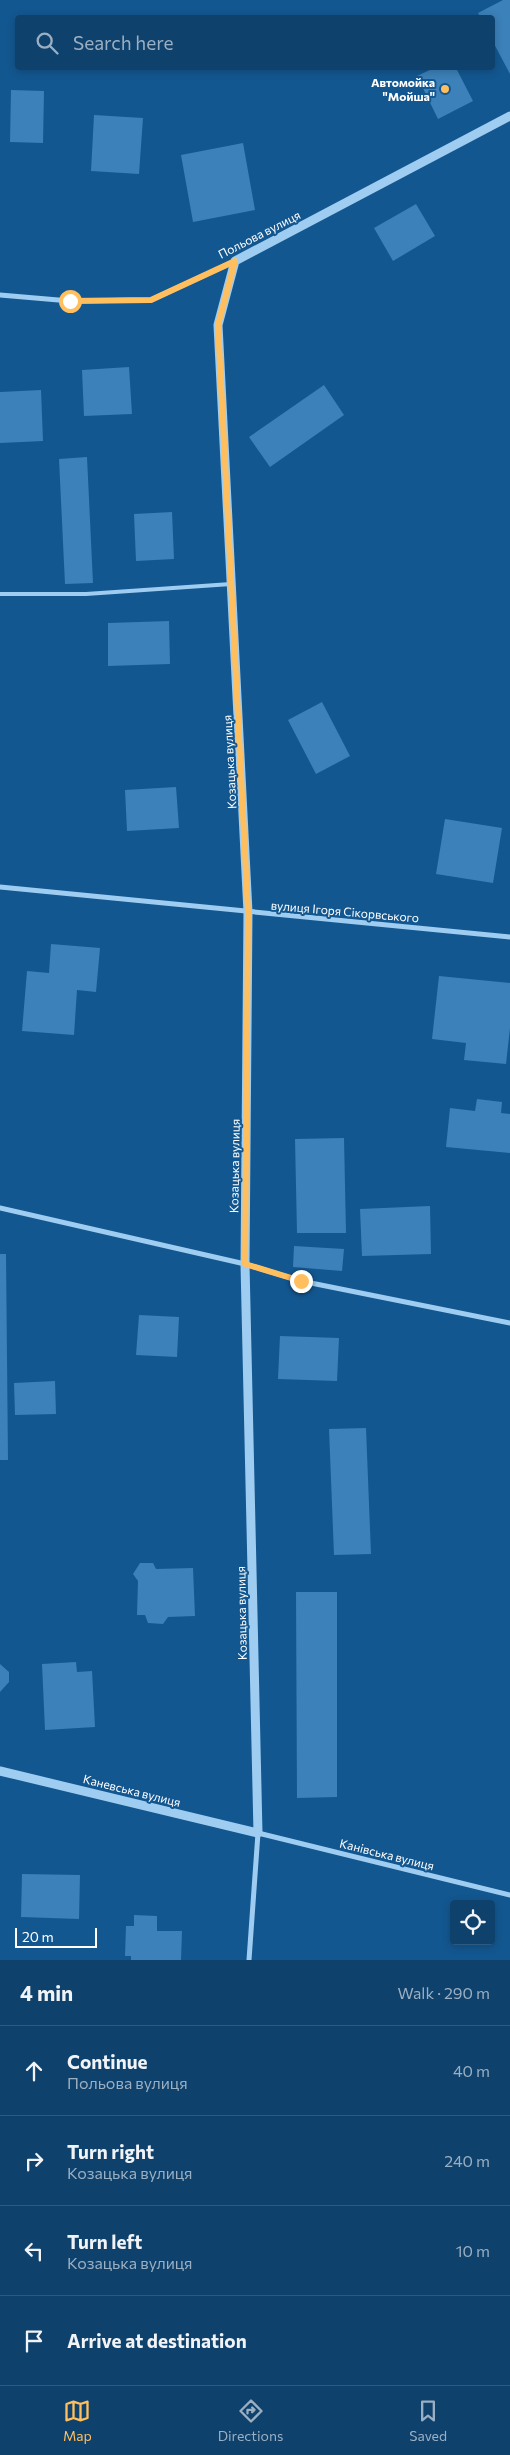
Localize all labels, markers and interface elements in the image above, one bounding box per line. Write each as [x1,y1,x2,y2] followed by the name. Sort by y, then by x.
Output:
[15,15,495,70] search box
[33,29,61,57] icon: search
[73,31,173,54] text: Search here
[371,75,435,103] place label: Автомойка "Мойша"
[439,83,451,95] marker: Автомойка "Мойша"
[216,207,302,261] street label: Польова вулиця
[59,290,82,313] route start
[220,715,238,809] street label: Козацька вулиця
[270,898,420,924] street label: вулиця Ігоря Сікорвського
[226,1119,242,1213] street label: Козацька вулиця
[290,1270,313,1293] route end
[233,1566,249,1660] street label: Козацька вулиця
[82,1771,182,1809] street label: Каневська вулиця
[338,1835,436,1873] street label: Канівська вулиця
[450,1900,495,1945] map controls
[450,1900,495,1945] button: locate
[15,1925,98,1948] scale bar
[22,1928,54,1945] text: 20 m
[20,1980,73,2005] text: 4 min
[398,1983,490,2002] text: Walk · 290 m
[67,2050,147,2073] text: Continue
[20,2057,48,2085] icon: ahead
[453,2061,490,2080] text: 40 m
[67,2073,188,2092] text: Польова вулиця
[67,2140,154,2163] text: Turn right
[20,2147,48,2175] icon: right
[444,2151,490,2170] text: 240 m
[67,2163,193,2182] text: Козацька вулиця
[67,2230,142,2253] text: Turn left
[20,2237,48,2265] icon: left
[456,2241,490,2260] text: 10 m
[67,2253,193,2272] text: Козацька вулиця
[20,2327,48,2355] icon: arrive
[67,2329,247,2352] text: Arrive at destination
[63,2397,92,2444] tab: Map
[218,2397,283,2444] tab: Directions
[409,2397,447,2444] tab: Saved

